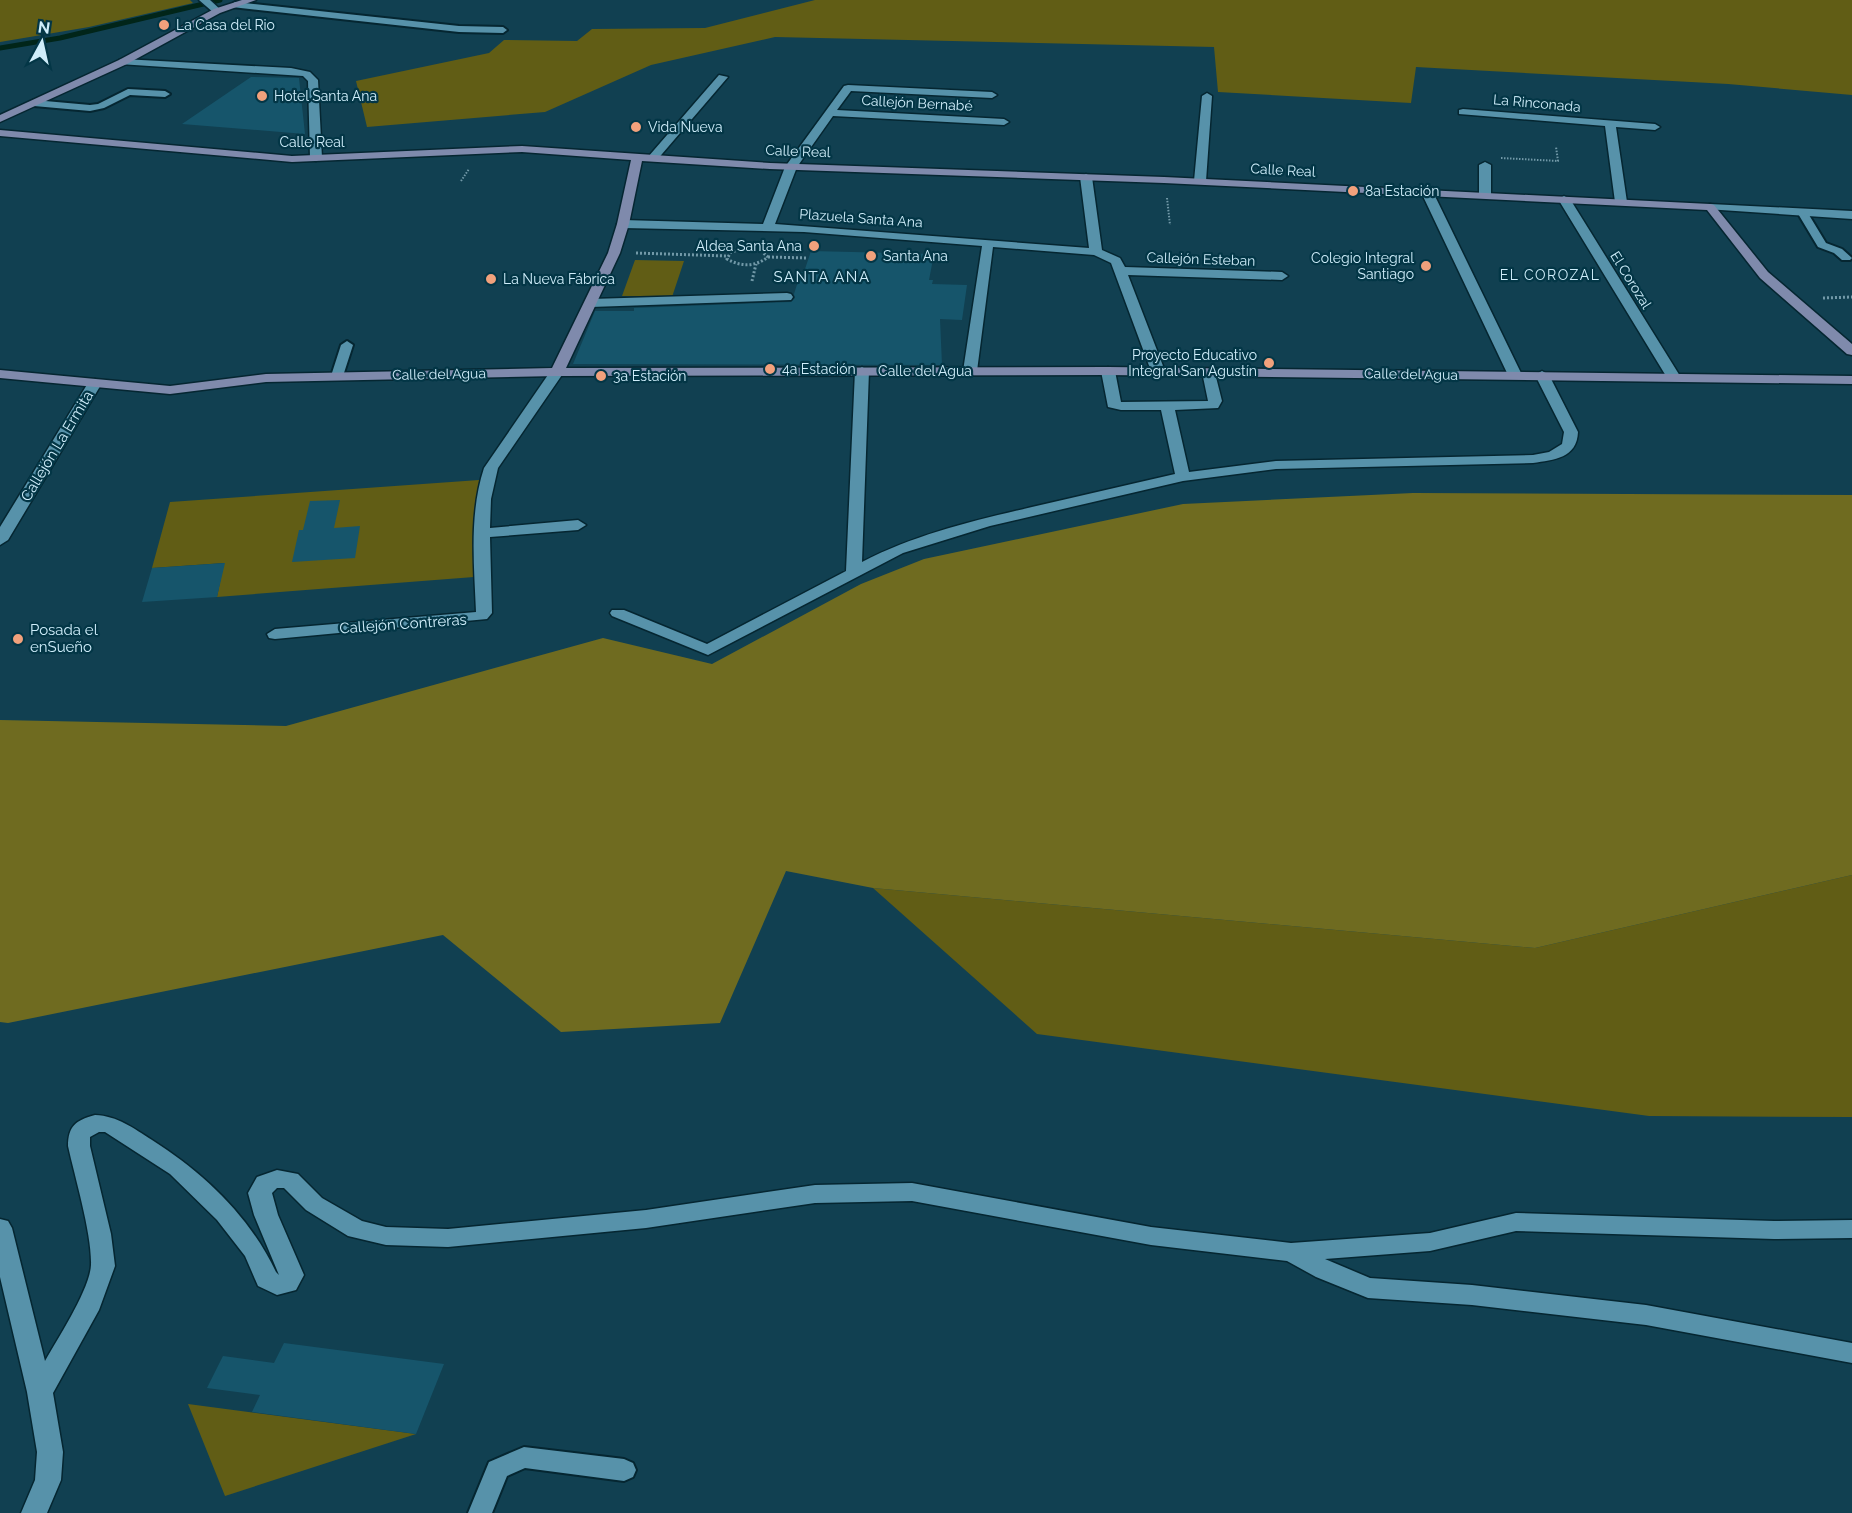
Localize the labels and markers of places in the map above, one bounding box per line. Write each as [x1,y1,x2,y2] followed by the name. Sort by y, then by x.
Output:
[176,17,275,33] place label: La Casa del Rio
[157,18,171,32] marker: La Casa del Rio
[274,88,377,104] place label: Hotel Santa Ana
[255,89,269,103] marker: Hotel Santa Ana
[648,119,723,135] place label: Vida Nueva
[629,120,643,134] marker: Vida Nueva
[1365,183,1439,199] place label: 8a Estación
[1346,184,1360,198] marker: 8a Estación
[696,238,802,254] place label: Aldea Santa Ana
[807,239,821,253] marker: Aldea Santa Ana
[883,248,948,264] place label: Santa Ana
[864,249,878,263] marker: Santa Ana
[1311,250,1414,282] place label: Colegio Integral Santiago
[1419,259,1433,273] marker: Colegio Integral Santiago
[503,271,615,287] place label: La Nueva Fábrica
[484,272,498,286] marker: La Nueva Fábrica
[1128,347,1257,379] place label: Proyecto Educativo Integral San Agustín
[1262,356,1276,370] marker: Proyecto Educativo Integral San Agustín
[782,361,856,377] place label: 4a Estación
[763,362,777,376] marker: 4a Estación
[613,368,687,384] place label: 3a Estación
[594,369,608,383] marker: 3a Estación
[30,621,99,656] place label: Posada el enSueño
[11,632,25,646] marker: Posada el enSueño

